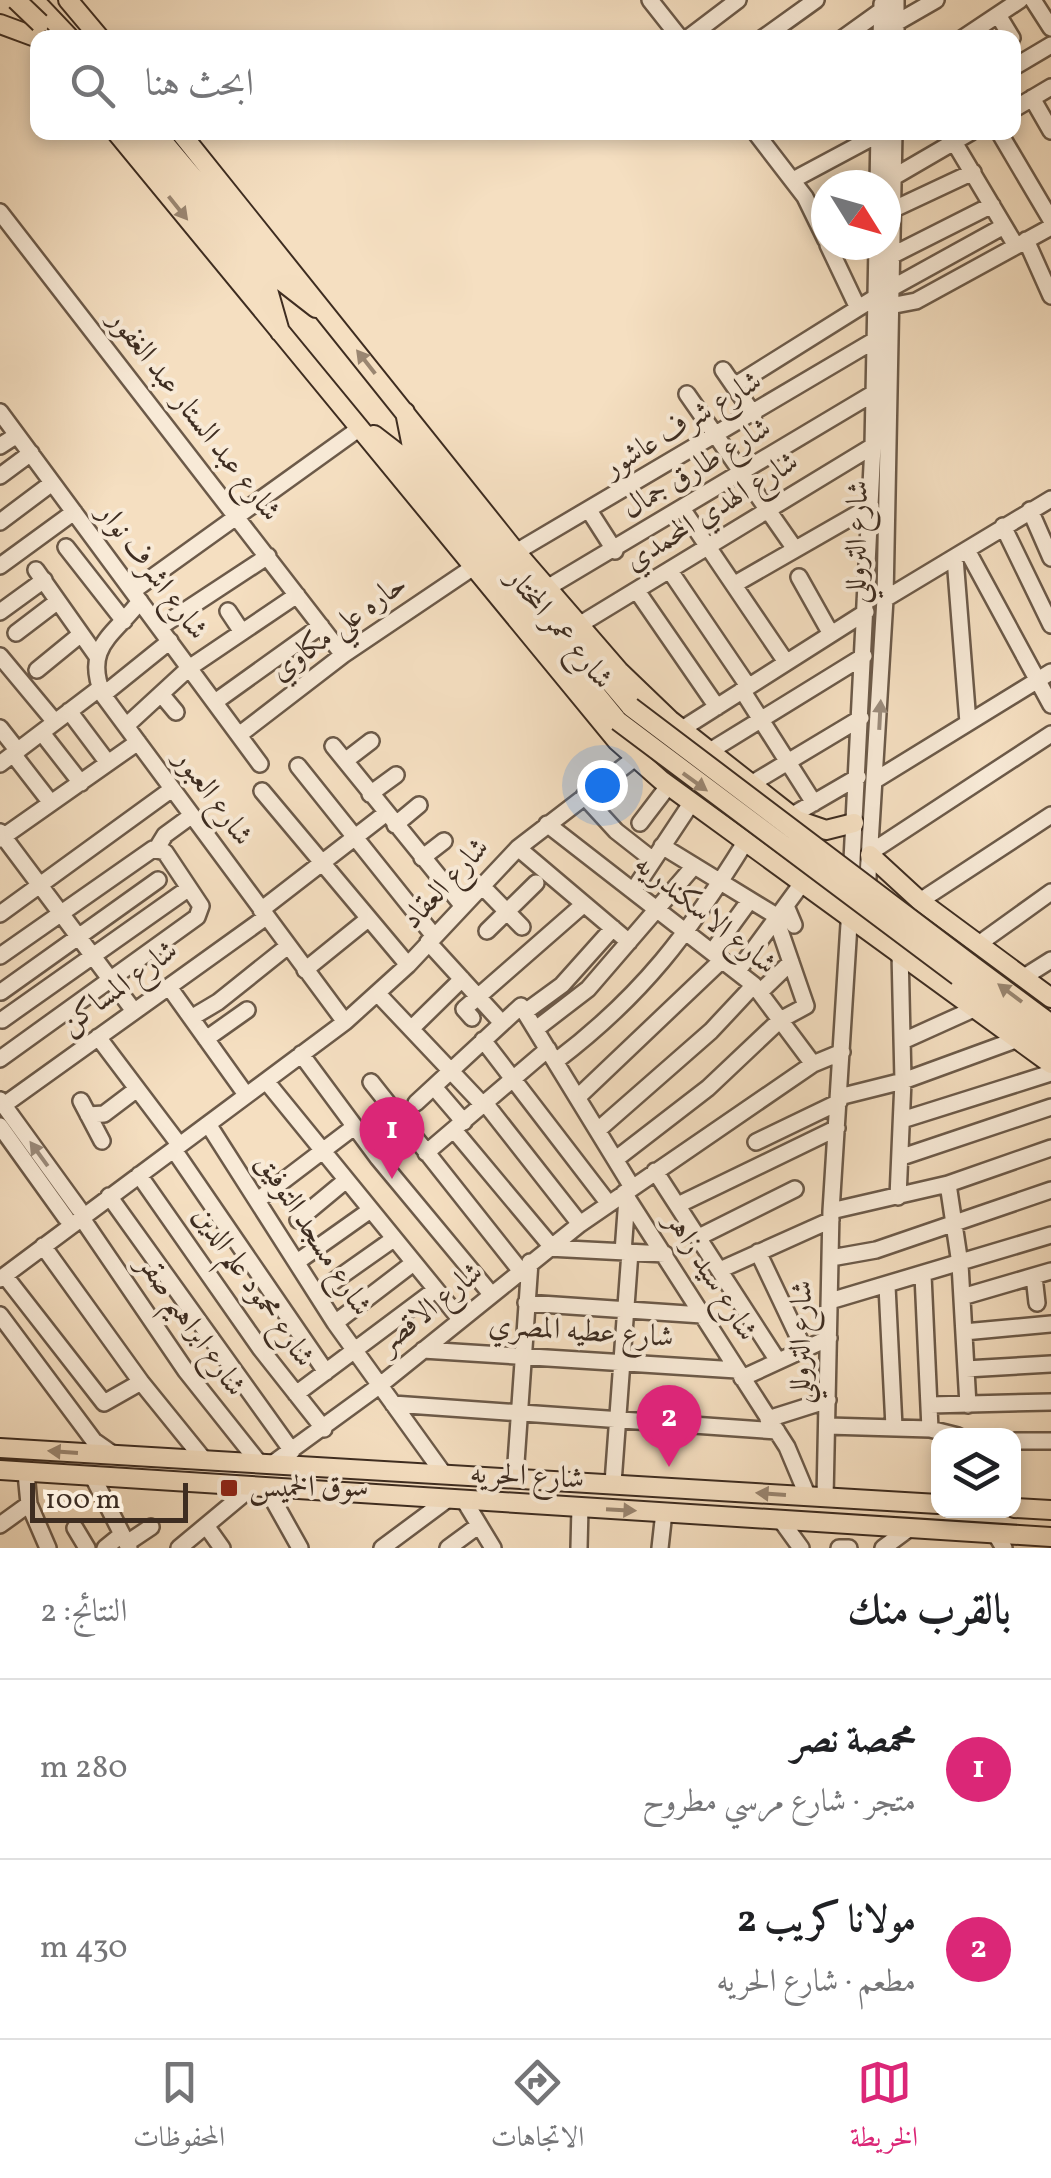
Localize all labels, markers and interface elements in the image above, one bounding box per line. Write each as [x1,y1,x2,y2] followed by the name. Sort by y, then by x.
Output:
[30,30,1021,140] search box
[65,58,120,113] icon: search
[145,59,254,112] text: ابحث هنا
[811,170,901,260] north arrow
[167,196,188,221] one-way arrow
[94,299,290,532] street label: شارع عبد الستار عبد الغفور
[355,350,376,376] one-way arrow
[593,361,771,492] street label: شارع شرف عاشور
[614,408,781,532] street label: شارع طارق جمال
[617,442,808,584] street label: شارع الهدي المحمدي
[836,480,886,604] street label: شارع التروللي
[83,492,217,650] street label: شارع اشرف نوار
[492,557,622,700] street label: شارع عمر المختار
[262,564,420,697] street label: حاره علي مكاوي
[872,698,888,730] one-way arrow
[160,739,262,856] street label: شارع العبور
[577,760,628,811] your location
[682,772,708,791] one-way arrow
[392,829,501,941] street label: شارع العقاد
[623,844,785,987] street label: شارع الاسكندريه
[51,931,188,1047] street label: شارع المساكن
[997,984,1023,1004] one-way arrow
[360,1096,424,1179] pin: 1
[30,1141,50,1167] one-way arrow
[243,1145,381,1326] street label: شارع مسجد التوفيق
[176,1198,324,1380] street label: شارع محمود علم الدين
[652,1202,767,1351] street label: شارع سيد زاهر
[120,1244,255,1409] street label: شارع ابراهيم صقر
[367,1252,494,1367] street label: شارع الاقصر
[780,1280,830,1404] street label: شارع التروللي
[487,1305,675,1361] street label: شارع عطيه المصري
[636,1384,702,1467] pin: 2
[931,1428,1021,1518] map controls
[931,1428,1021,1518] button: layers
[46,1444,78,1460] one-way arrow
[469,1453,585,1503] street label: شارع الحريه
[249,1467,369,1509] place label: سوق الخميس
[218,1477,240,1499] marker: سوق الخميس
[30,1478,188,1522] scale bar
[45,1481,120,1520] text: 100 m
[755,1486,787,1502] one-way arrow
[606,1502,638,1518] one-way arrow
[847,1583,1011,1642] text: بالقرب منك
[40,1591,127,1635] text: النتائج: 2
[791,1715,916,1768] text: محمصة نصر
[40,1747,127,1791] text: 280 m
[972,1747,985,1791] text: 1
[642,1781,916,1825] text: متجر · شارع مرسي مطروح
[737,1895,916,1948] text: مولانا كريب 2
[40,1927,128,1971] text: 430 m
[970,1927,987,1971] text: 2
[716,1961,916,2005] text: مطعم · شارع الحريه
[133,2055,225,2164] tab: المحفوظات
[491,2055,584,2164] tab: الاتجاهات
[850,2055,918,2164] tab: الخريطة

